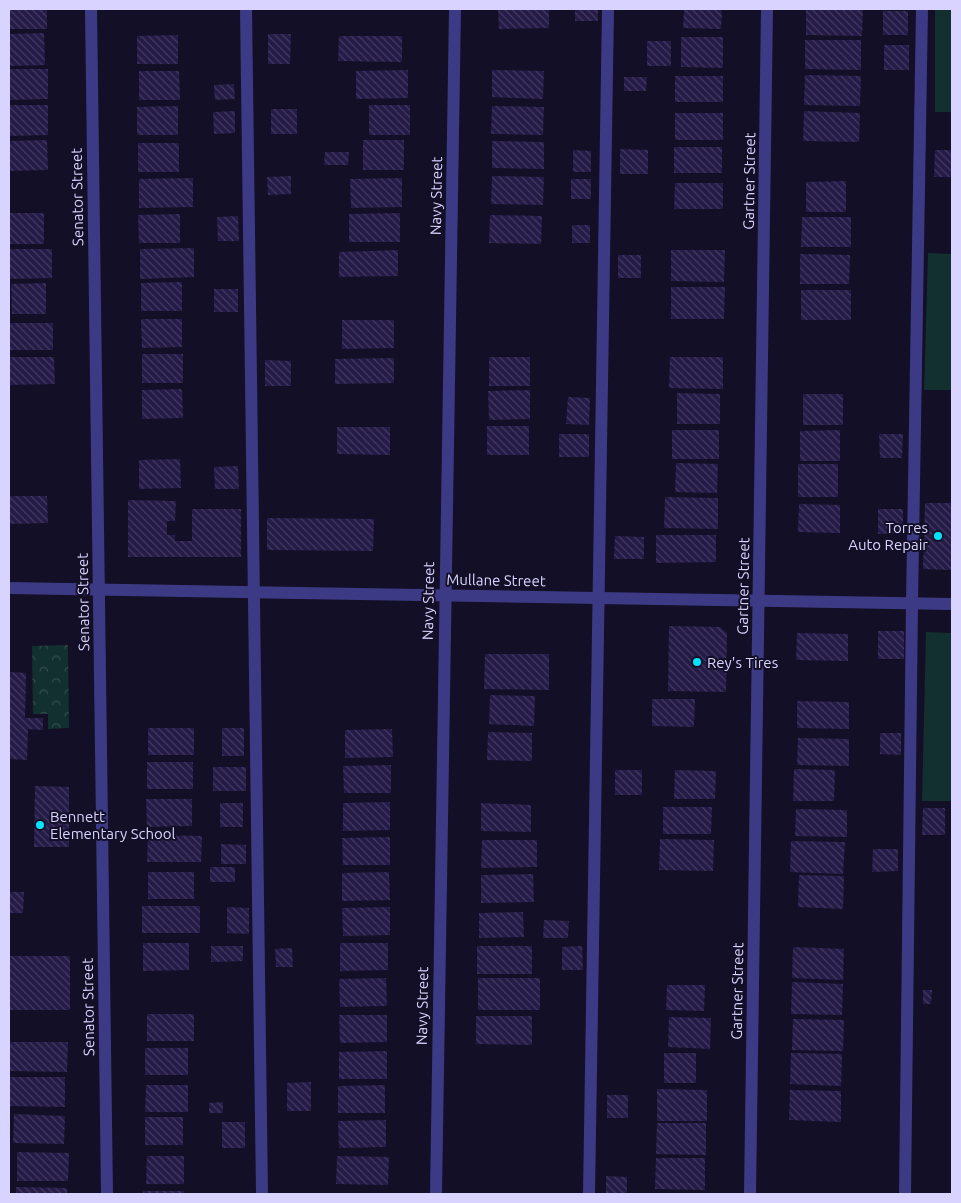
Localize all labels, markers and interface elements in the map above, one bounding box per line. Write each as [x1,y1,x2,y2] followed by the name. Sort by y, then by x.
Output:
[740,132,758,230] street label: Gartner Street
[68,148,86,246] street label: Senator Street
[427,156,445,235] street label: Navy Street
[848,519,928,553] place label: Torres Auto Repair
[932,530,944,542] marker: Torres Auto Repair
[734,537,752,635] street label: Gartner Street
[74,553,92,651] street label: Senator Street
[419,561,437,640] street label: Navy Street
[446,571,546,589] street label: Mullane Street
[707,654,778,671] place label: Rey's Tires
[691,656,703,668] marker: Rey's Tires
[50,808,176,842] place label: Bennett Elementary School
[34,819,46,831] marker: Bennett Elementary School
[728,942,746,1040] street label: Gartner Street
[79,958,97,1056] street label: Senator Street
[413,966,431,1045] street label: Navy Street

